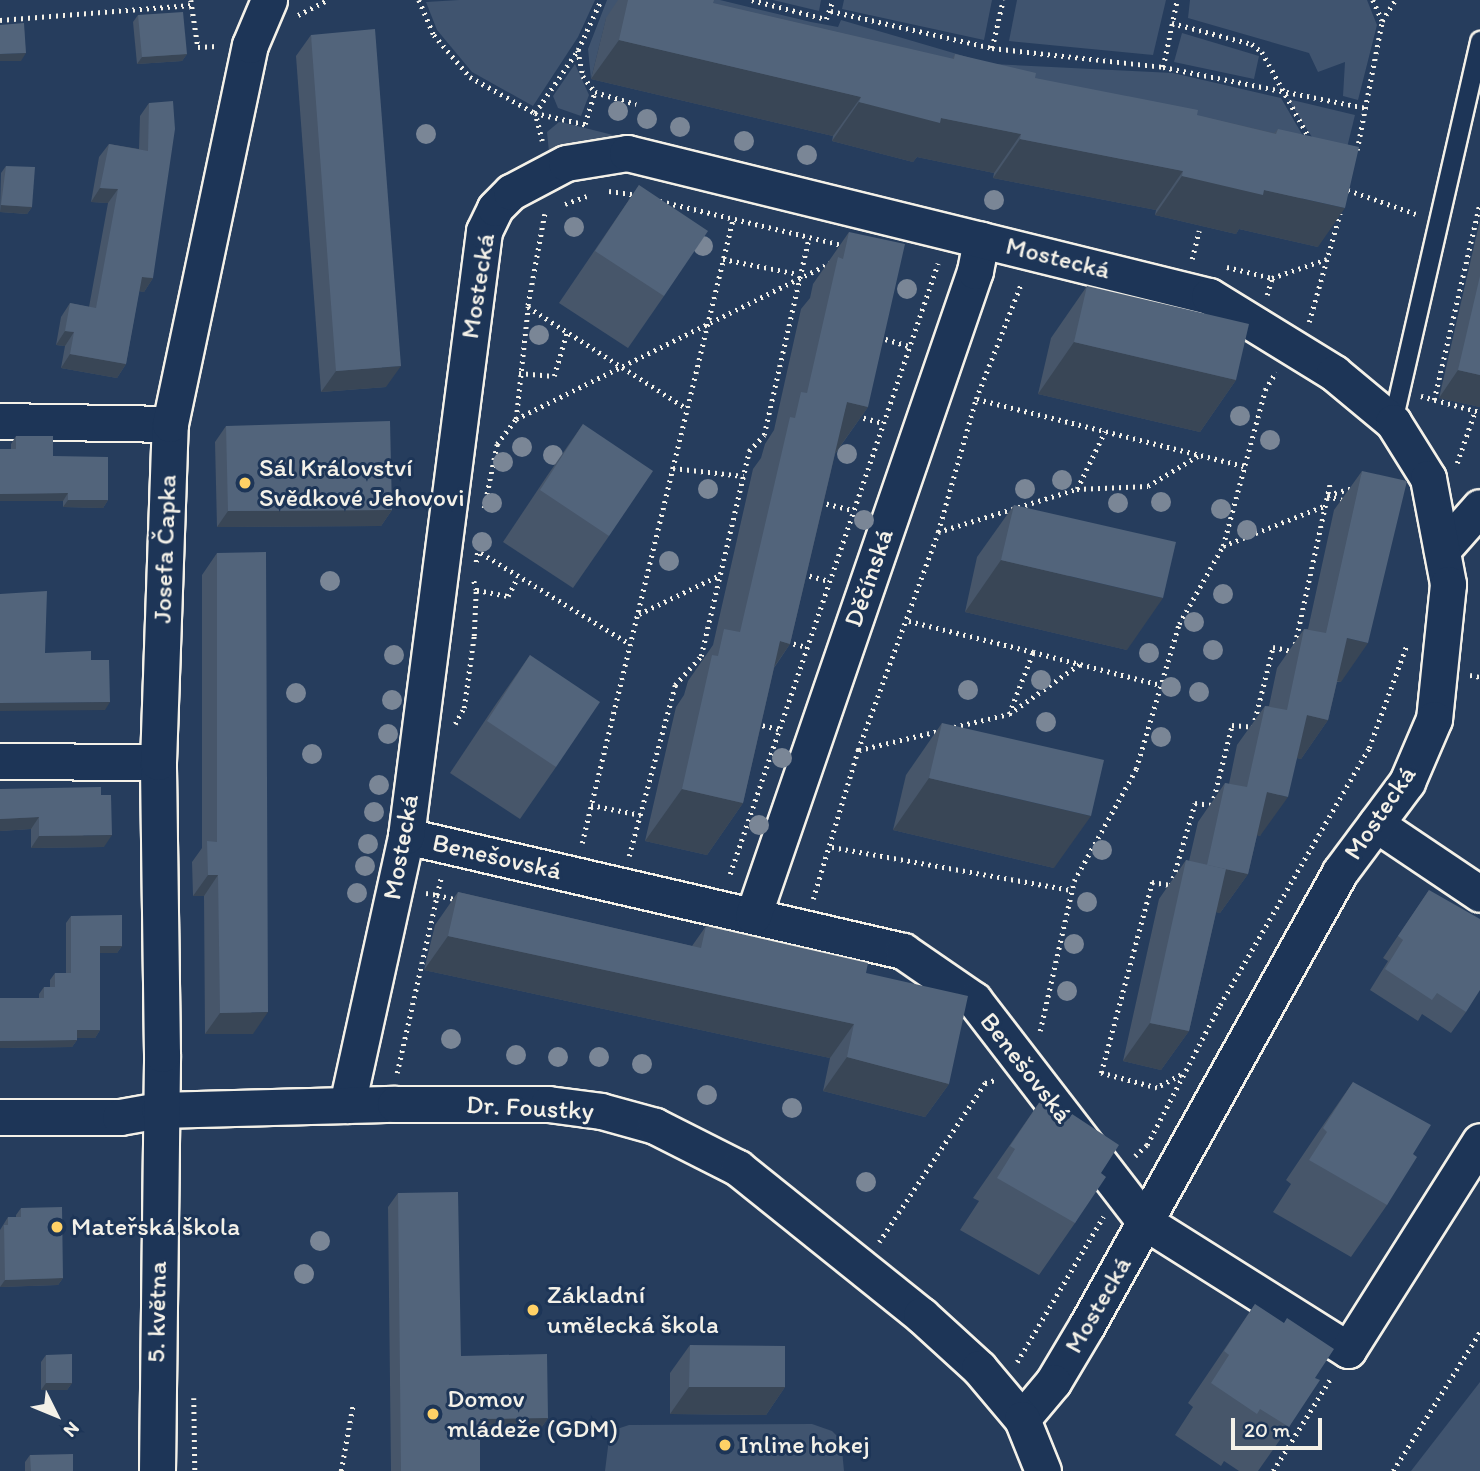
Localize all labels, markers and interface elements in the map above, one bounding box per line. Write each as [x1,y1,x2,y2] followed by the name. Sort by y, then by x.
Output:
[1003,230,1113,286] street label: Mostecká
[454,231,502,341] street label: Mostecká
[259,452,465,514] place label: Sál Království Svědkové Jehovovi
[147,474,183,624] street label: Josefa Čapka
[237,475,253,491] marker: Sál Království Svědkové Jehovovi
[838,525,900,631] street label: Děčínská
[1337,760,1423,866] street label: Mostecká
[376,792,426,902] street label: Mostecká
[429,827,565,887] street label: Benešovská
[973,1006,1079,1130] street label: Benešovská
[466,1089,594,1127] street label: Dr. Foustky
[71,1211,240,1243] place label: Mateřská škola
[49,1219,65,1235] marker: Mateřská škola
[1058,1251,1138,1359] street label: Mostecká
[141,1261,173,1363] street label: 5. května
[547,1279,719,1340] place label: Základní umělecká škola
[525,1302,541,1318] marker: Základní umělecká škola
[21,1380,91,1450] north arrow
[447,1383,618,1444] place label: Domov mládeže (GDM)
[1235,1404,1326,1448] scale bar
[425,1406,441,1422] marker: Domov mládeže (GDM)
[59,1417,85,1442] text: N
[1244,1417,1290,1442] text: 20 m
[739,1429,870,1461] place label: Inline hokej
[717,1437,733,1453] marker: Inline hokej

